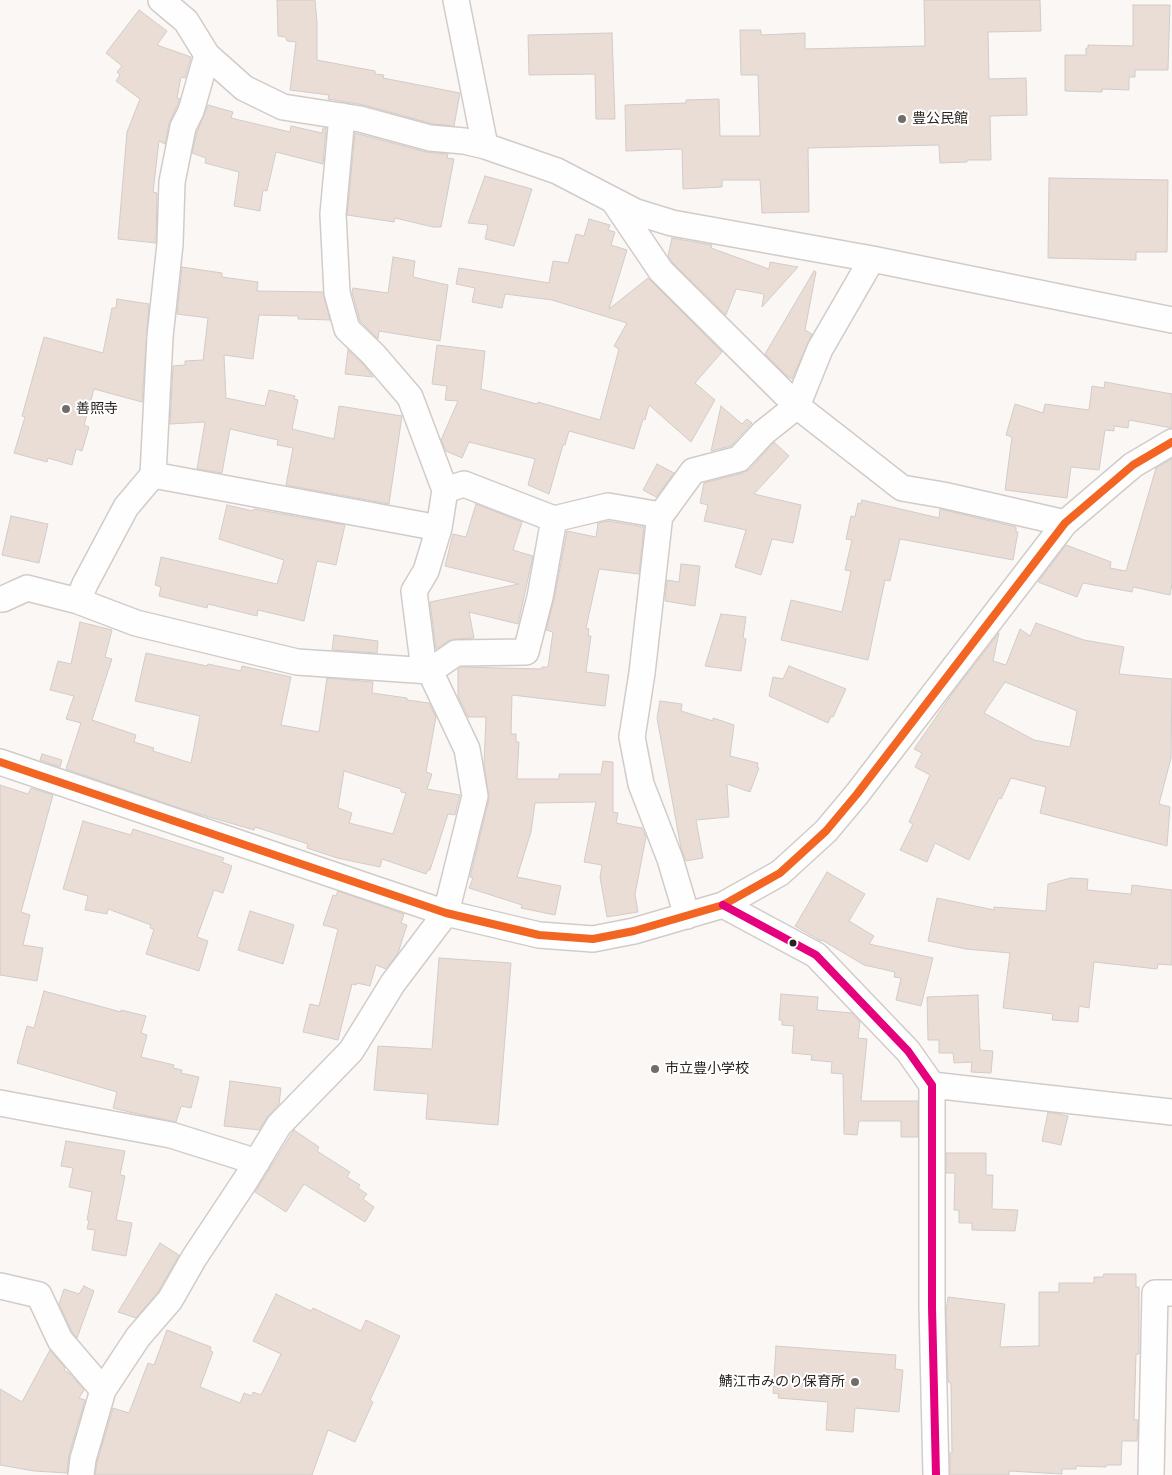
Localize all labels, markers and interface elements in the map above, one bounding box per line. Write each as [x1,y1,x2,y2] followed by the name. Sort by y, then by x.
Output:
[912,111,968,127] place label: 豊公民館
[896,113,908,125] marker: 豊公民館
[76,401,118,417] place label: 善照寺
[60,403,72,415] marker: 善照寺
[788,938,798,948] unlabelled marker
[665,1061,749,1077] place label: 市立豊小学校
[649,1063,661,1075] marker: 市立豊小学校
[719,1374,845,1390] place label: 鯖江市みのり保育所
[849,1376,861,1388] marker: 鯖江市みのり保育所

